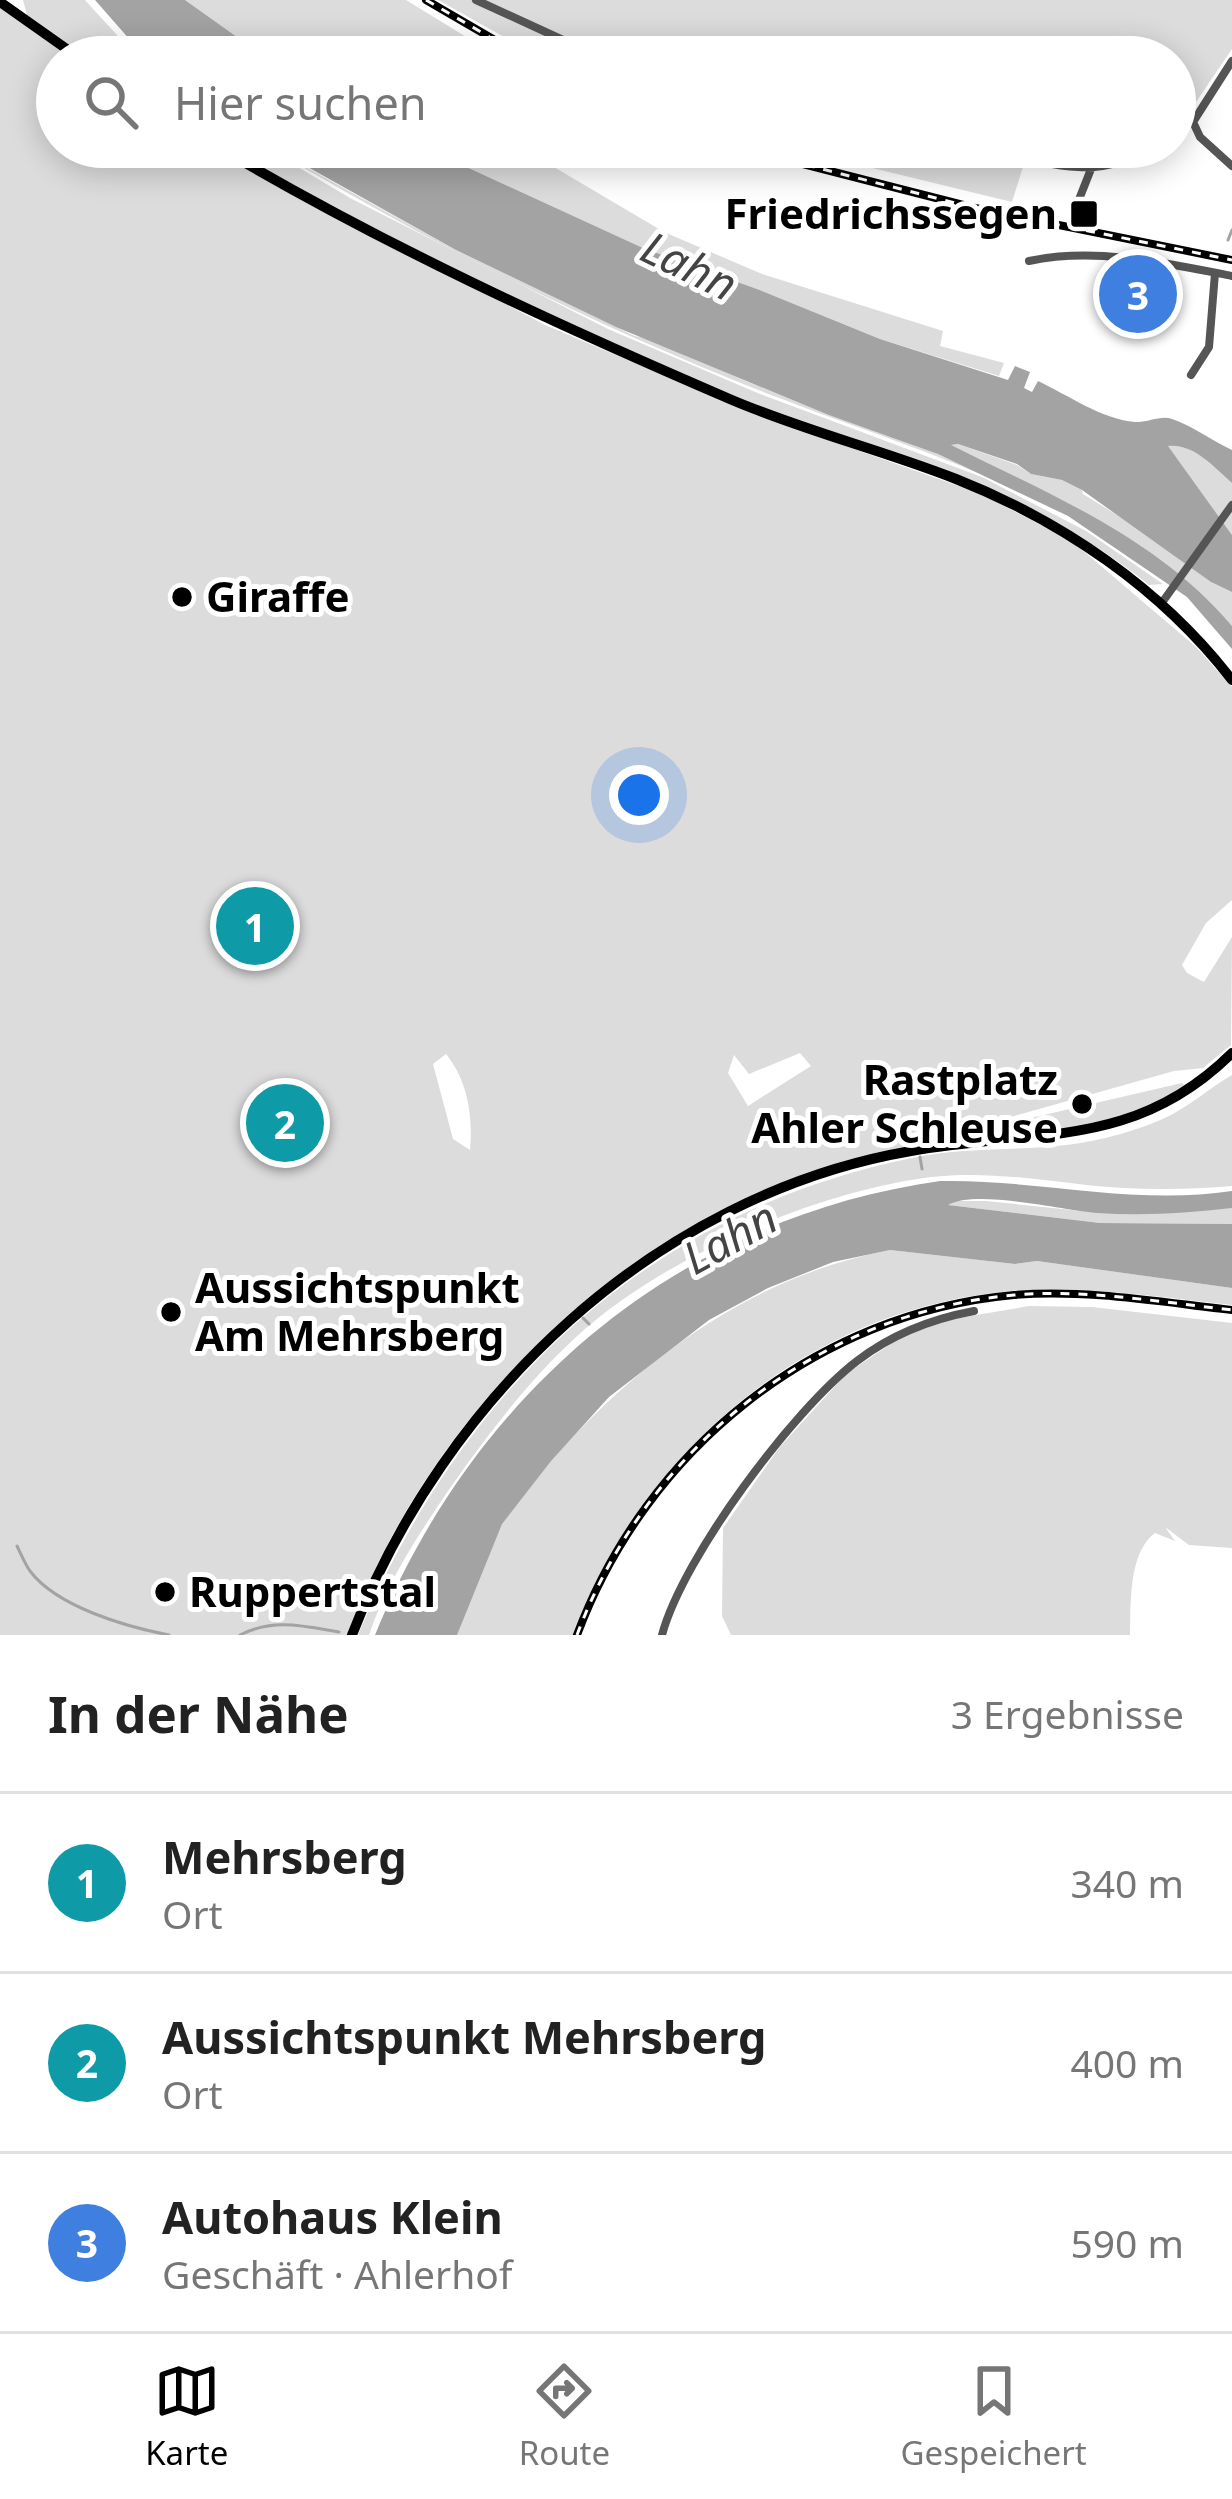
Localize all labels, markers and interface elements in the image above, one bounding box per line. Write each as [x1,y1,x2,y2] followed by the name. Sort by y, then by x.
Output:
[36,36,1196,168] search box
[78,69,144,135] icon: search
[174,72,427,133] text: Hier suchen
[725,184,1057,241] place label: Friedrichssegen
[1068,198,1100,230] marker: Friedrichssegen
[632,215,748,314] water label: Lahn
[1099,249,1177,339] pin: 3
[206,567,350,624] place label: Giraffe
[169,584,195,610] marker: Giraffe
[609,765,669,825] your location
[216,881,294,971] pin: 1
[751,1050,1058,1155] place label: Rastplatz Ahler Schleuse
[246,1078,324,1168] pin: 2
[1069,1091,1095,1117] marker: Rastplatz Ahler Schleuse
[671,1186,787,1287] water label: Lahn
[195,1258,520,1363] place label: Aussichtspunkt Am Mehrsberg
[158,1299,184,1325] marker: Aussichtspunkt Am Mehrsberg
[189,1562,436,1619] place label: Ruppertstal
[152,1579,178,1605] marker: Ruppertstal
[48,1678,349,1748] text: In der Nähe
[951,1687,1184,1740] text: 3 Ergebnisse
[162,1826,407,1887] text: Mehrsberg
[76,1856,98,1909] text: 1
[1070,1856,1184,1909] text: 340 m
[162,1887,223,1940] text: Ort
[162,2006,766,2067] text: Aussichtspunkt Mehrsberg
[76,2036,98,2089] text: 2
[1070,2036,1184,2089] text: 400 m
[162,2067,223,2120] text: Ort
[162,2186,503,2247] text: Autohaus Klein
[76,2216,98,2269] text: 3
[1070,2216,1184,2269] text: 590 m
[162,2247,512,2300] text: Geschäft · Ahlerhof
[145,2358,228,2475] tab: Karte
[519,2358,610,2475] tab: Route
[901,2358,1087,2475] tab: Gespeichert

